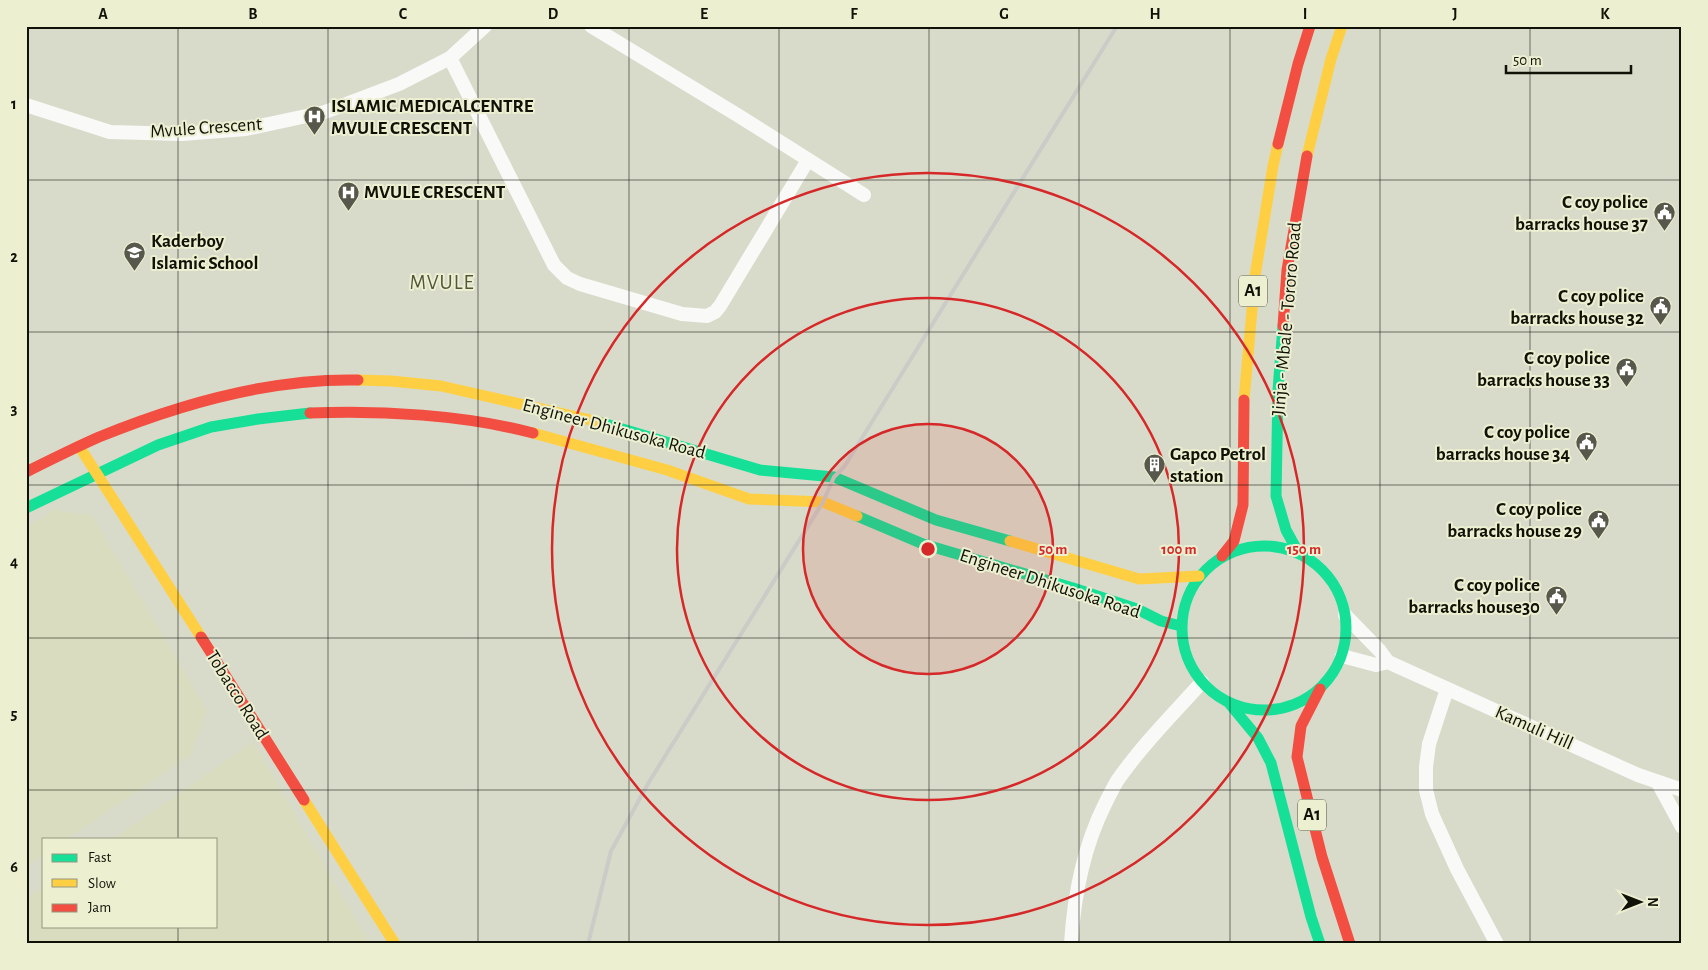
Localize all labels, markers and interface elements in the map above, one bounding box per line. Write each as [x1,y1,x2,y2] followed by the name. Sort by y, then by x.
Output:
[98,6,108,22] text: A
[248,6,258,22] text: B
[399,6,408,22] text: C
[548,6,559,22] text: D
[700,6,708,22] text: E
[850,6,858,22] text: F
[999,6,1009,22] text: G
[1149,6,1161,22] text: H
[1303,6,1307,22] text: I
[1452,6,1458,22] text: J
[1600,6,1610,22] text: K
[1506,42,1630,74] scale bar
[1513,53,1542,68] text: 50 m
[11,96,17,112] text: 1
[331,97,534,138] place label: ISLAMIC MEDICALCENTRE MVULE CRESCENT
[303,105,327,136] hospital icon: ISLAMIC MEDICALCENTRE MVULE CRESCENT
[149,115,263,141] street label: Mvule Crescent
[336,180,360,211] hospital icon: MVULE CRESCENT
[364,183,506,202] place label: MVULE CRESCENT
[1515,193,1648,234] place label: C coy police barracks house 37
[1652,201,1676,232] public building icon: C coy police barracks house 37
[1269,221,1305,417] street label: Jinja - Mbale - Tororo Road
[151,232,258,273] place label: Kaderboy Islamic School
[123,240,147,271] school or university icon: Kaderboy Islamic School
[10,249,18,265] text: 2
[409,272,475,293] district label: MVULE
[1239,276,1267,306] road number: A1
[1510,287,1644,328] place label: C coy police barracks house 32
[1648,295,1672,326] public building icon: C coy police barracks house 32
[1477,349,1610,390] place label: C coy police barracks house 33
[1614,357,1638,388] public building icon: C coy police barracks house 33
[520,395,708,463] street label: Engineer Dhikusoka Road
[11,401,18,417] text: 3
[1436,423,1570,464] place label: C coy police barracks house 34
[1574,431,1598,462] public building icon: C coy police barracks house 34
[1170,445,1266,486] place label: Gapco Petrol station
[1142,453,1166,484] building icon: Gapco Petrol station
[1447,500,1582,541] place label: C coy police barracks house 29
[1586,508,1610,539] public building icon: C coy police barracks house 29
[919,540,937,558] centre of rings
[1039,542,1067,557] text: 50 m
[1161,542,1197,557] text: 100 m
[1287,542,1321,557] text: 150 m
[957,546,1143,622] street label: Engineer Dhikusoka Road
[10,554,18,570] text: 4
[1408,576,1540,617] place label: C coy police barracks house30
[1544,584,1568,615] public building icon: C coy police barracks house30
[202,647,272,743] street label: Tobacco Road
[1492,702,1576,754] street label: Kamuli Hill
[11,706,18,722] text: 5
[1298,800,1326,830] road number: A1
[42,838,218,928] legend
[88,850,112,865] text: Fast
[10,859,18,875] text: 6
[88,876,116,891] text: Slow
[1616,878,1666,928] north arrow
[1645,897,1659,907] text: N
[88,900,111,915] text: Jam

